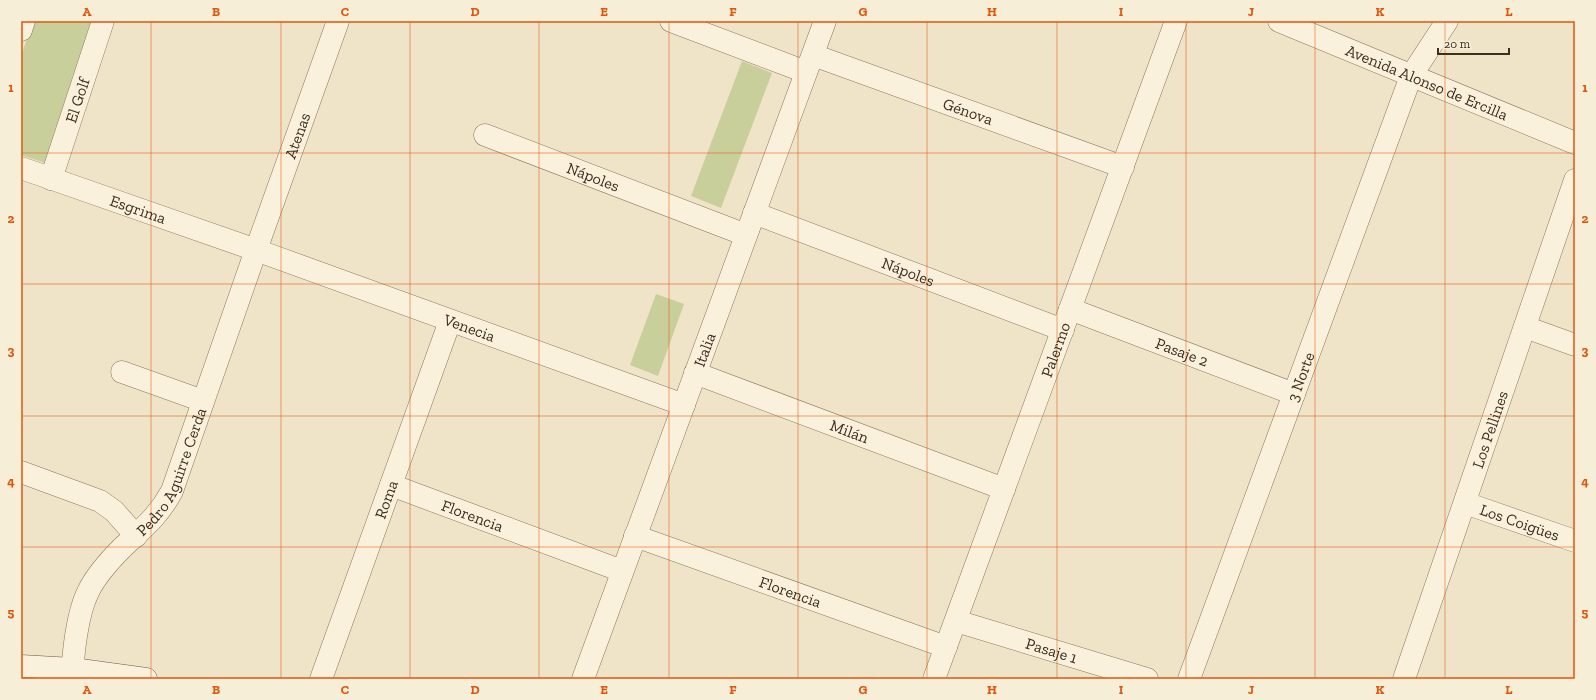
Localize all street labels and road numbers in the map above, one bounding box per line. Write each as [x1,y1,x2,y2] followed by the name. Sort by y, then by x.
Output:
[1343,41,1511,124] street label: Avenida Alonso de Ercilla
[61,74,94,125] street label: El Golf
[941,94,996,129] street label: Génova
[281,110,314,161] street label: Atenas
[564,158,622,196] street label: Nápoles
[107,191,169,228] street label: Esgrima
[879,253,937,291] street label: Nápoles
[440,309,498,346] street label: Venecia
[1037,320,1074,380] street label: Palermo
[690,330,720,369] street label: Italia
[1153,333,1211,371] street label: Pasaje 2
[1283,350,1319,404] street label: 3 Norte
[1468,388,1512,471] street label: Los Pellines
[132,405,210,540] street label: Pedro Aguirre Cerda
[827,416,872,448] street label: Milán
[371,477,402,521] street label: Roma
[439,496,506,536] street label: Florencia
[1477,500,1562,545] street label: Los Coigües
[757,572,824,612] street label: Florencia
[1023,634,1080,667] street label: Pasaje 1

